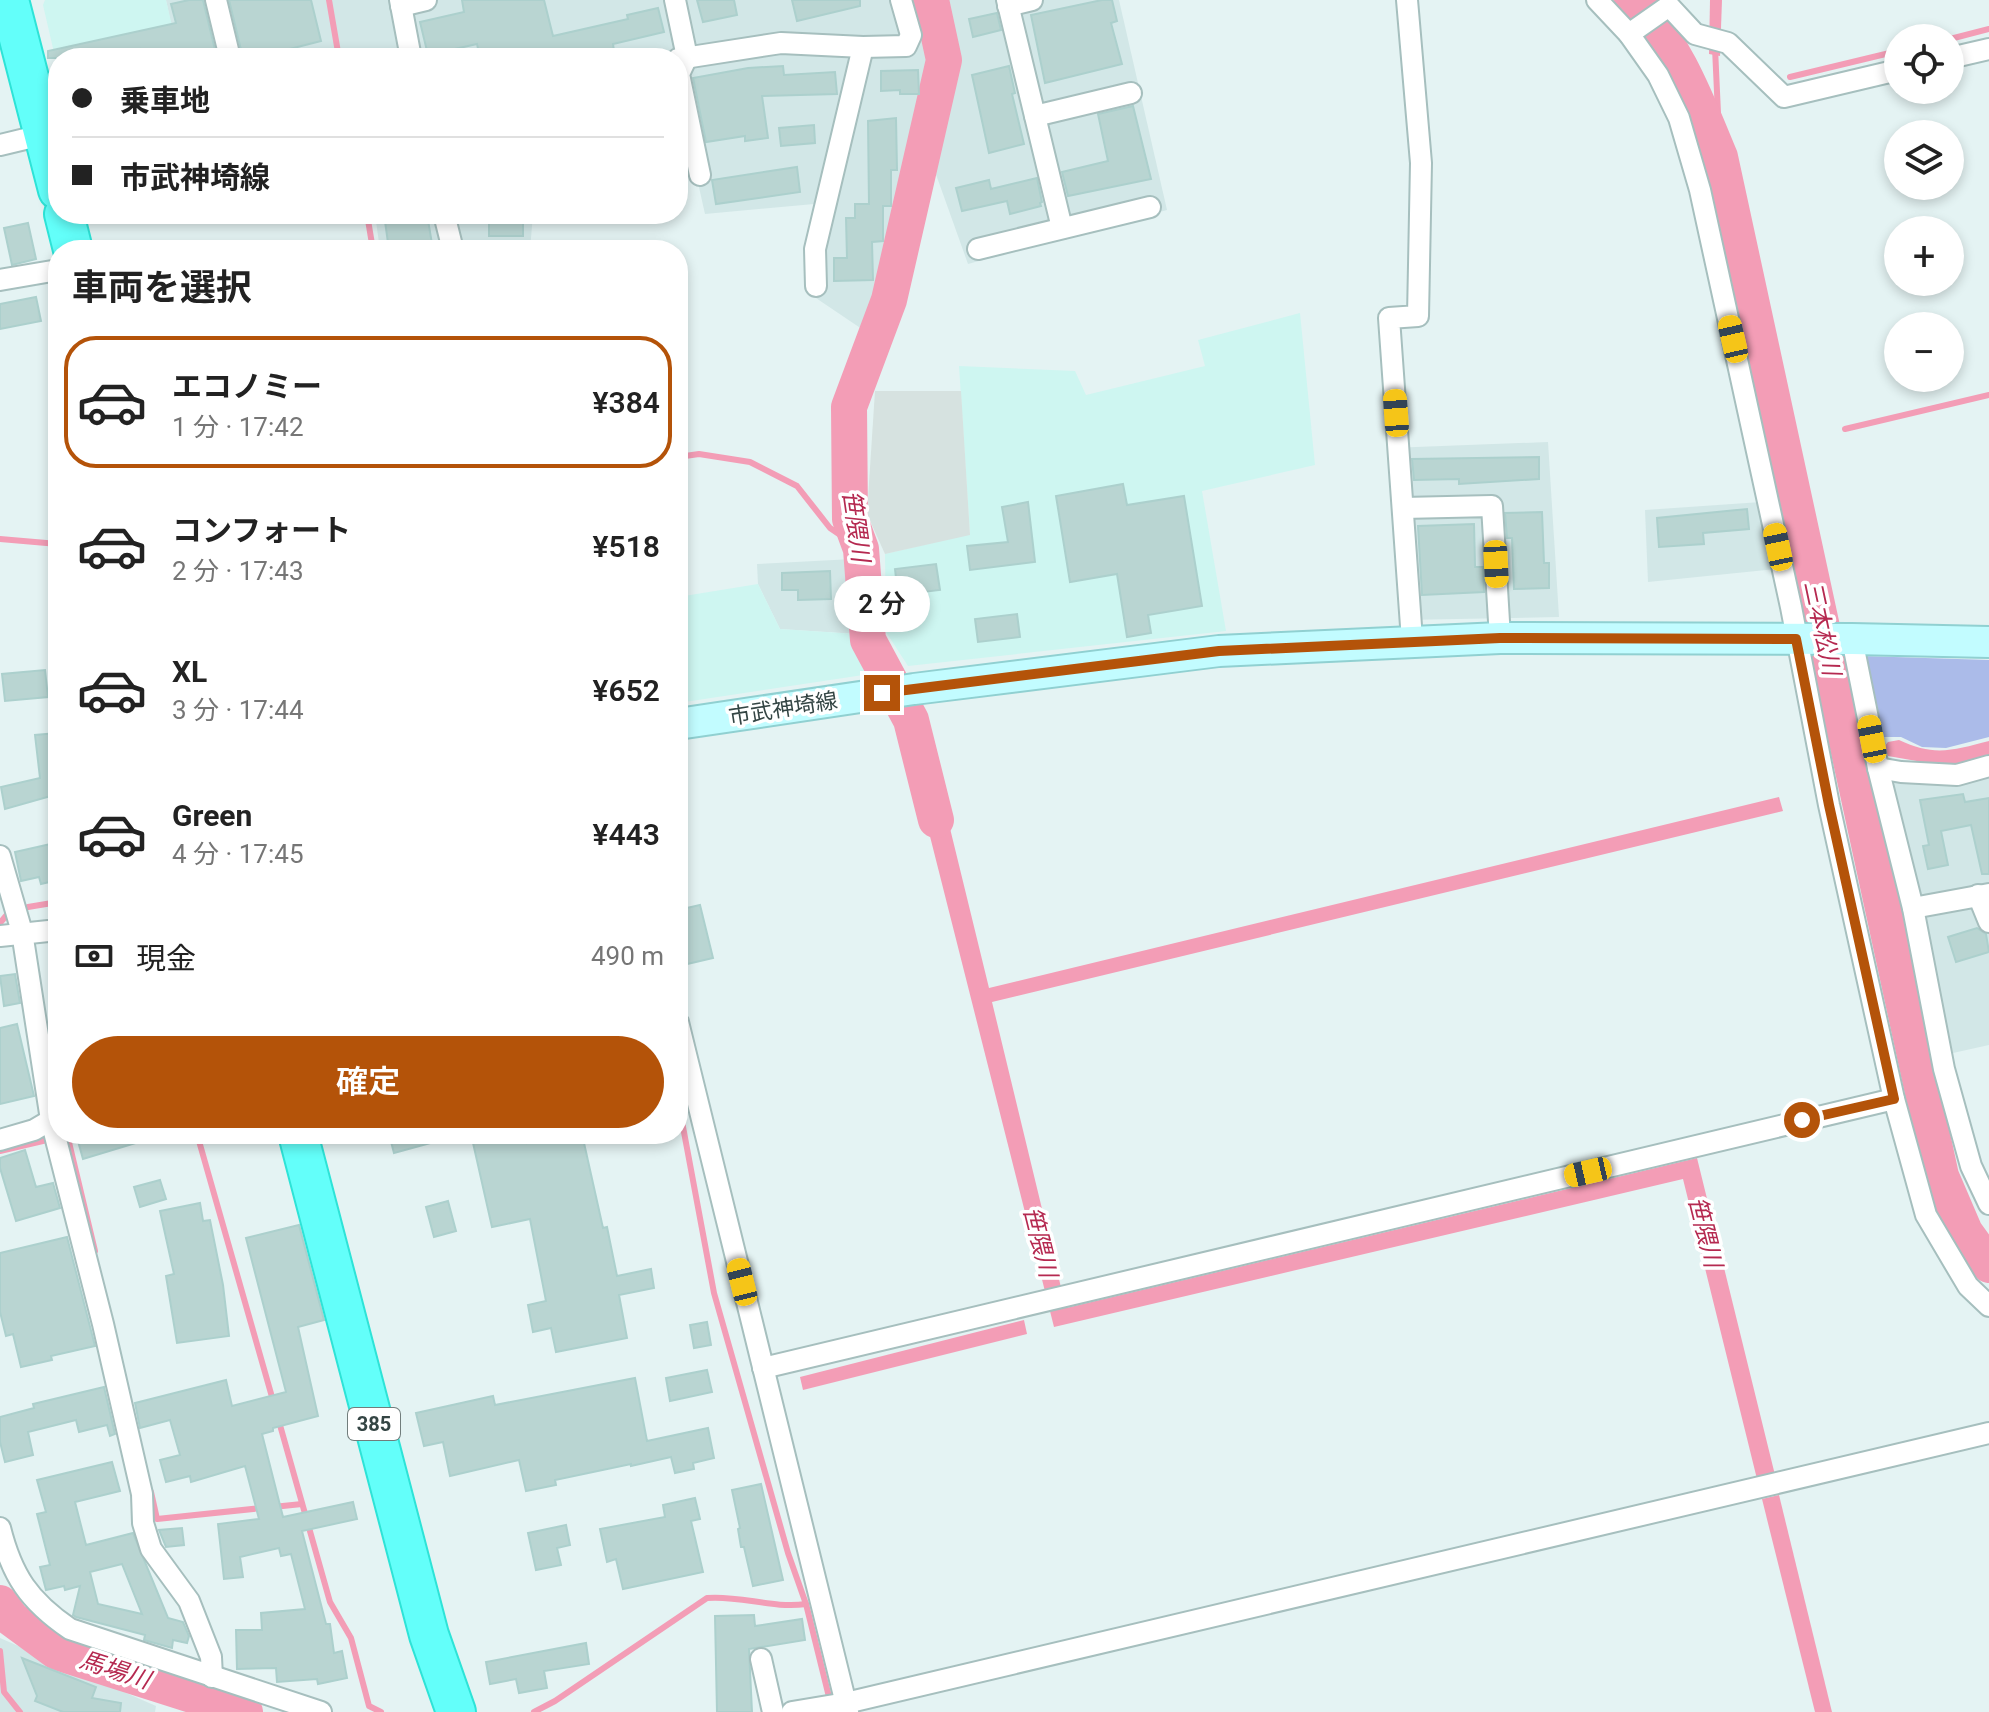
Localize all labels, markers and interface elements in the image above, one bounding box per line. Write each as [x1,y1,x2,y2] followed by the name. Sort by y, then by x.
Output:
[1884,24,1964,392] map controls
[1884,24,1964,104] button: locate
[120,83,210,118] text: 乗車地
[1884,120,1964,200] button: layers
[120,160,270,195] text: 市武神埼線
[1884,216,1964,296] button: +
[72,267,252,309] text: 車両を選択
[1884,312,1964,392] button: −
[1716,313,1750,365] car
[76,366,148,438] icon: car
[172,369,322,404] text: エコノミー
[593,385,660,420] text: ¥384
[1382,388,1410,438] car
[172,412,304,442] text: 1 分 · 17:42
[837,488,875,567] water label: 笹隈川
[76,510,148,582] icon: car
[172,513,351,548] text: コンフォート
[1761,521,1795,573] car
[593,529,660,564] text: ¥518
[1483,539,1509,589] car
[172,556,304,586] text: 2 分 · 17:43
[834,577,930,633] callout: 2 分
[1798,578,1846,681] water label: 三本松川
[858,589,906,619] text: 2 分
[76,654,148,726] icon: car
[172,654,207,689] text: XL
[593,673,660,708] text: ¥652
[864,675,900,711] route end
[727,688,839,729] street label: 市武神埼線
[172,695,304,725] text: 3 分 · 17:44
[1856,713,1888,765] car
[76,798,148,870] icon: car
[172,798,252,833] text: Green
[593,817,660,852] text: ¥443
[172,839,304,869] text: 4 分 · 17:45
[72,934,116,978] icon: cash
[136,941,196,976] text: 現金
[591,941,664,971] text: 490 m
[72,1036,664,1128] button: 確定
[1784,1102,1820,1138] route start
[1562,1155,1614,1189] car
[1683,1194,1728,1273] water label: 笹隈川
[1018,1204,1063,1283] water label: 笹隈川
[725,1256,759,1308] car
[348,1408,400,1440] road number: 385
[76,1646,156,1695] water label: 馬場川

